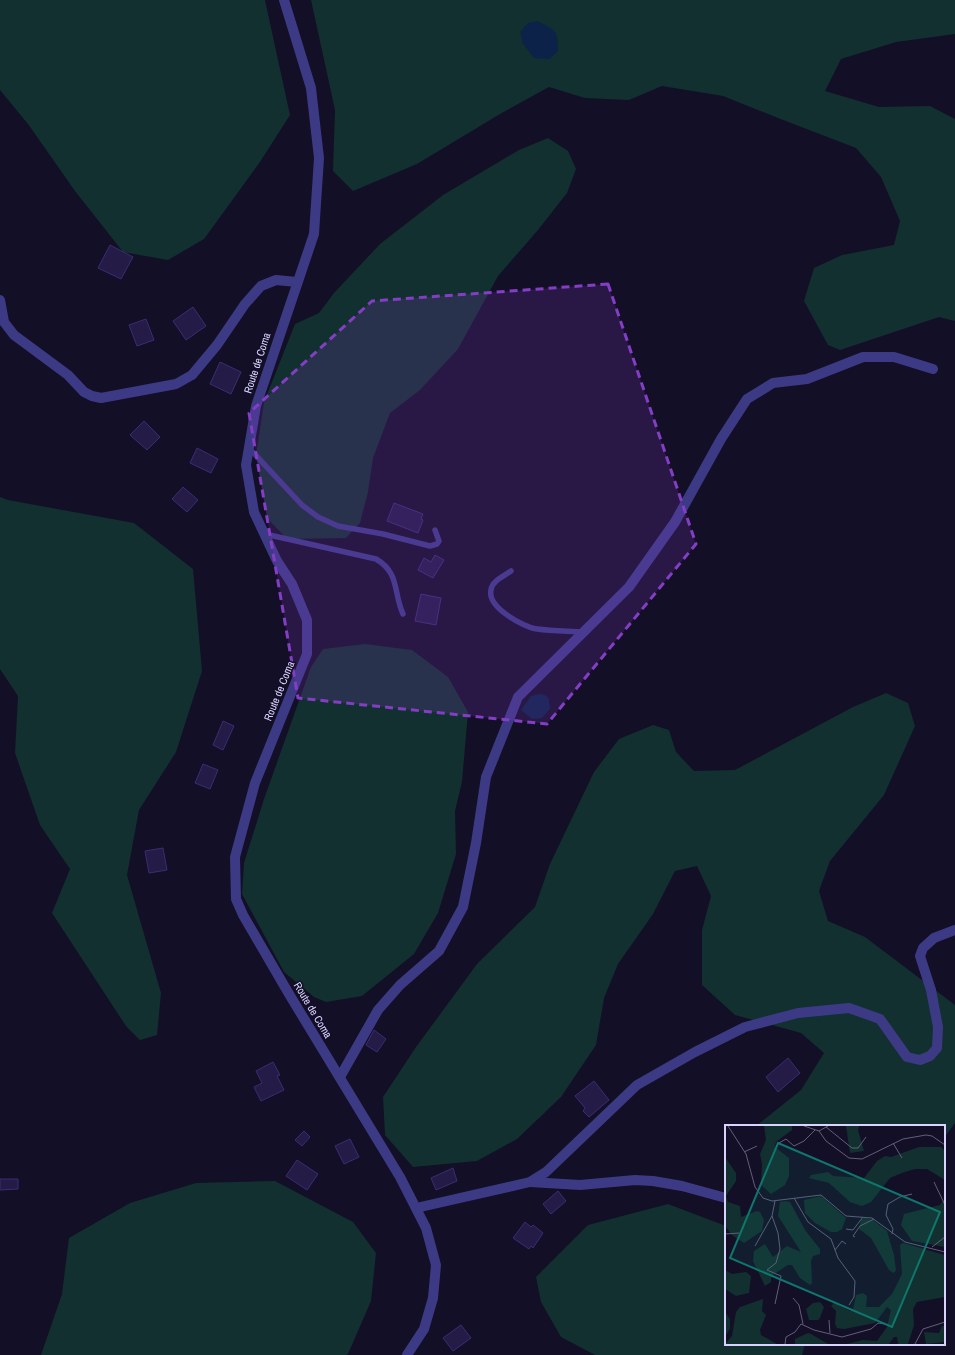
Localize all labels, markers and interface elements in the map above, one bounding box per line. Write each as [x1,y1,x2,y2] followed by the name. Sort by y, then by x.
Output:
[241,331,273,395] street label: Route de Coma
[261,659,297,723] street label: Route de Coma
[291,979,335,1041] street label: Route de Coma
[725,1125,945,1345] inset map

